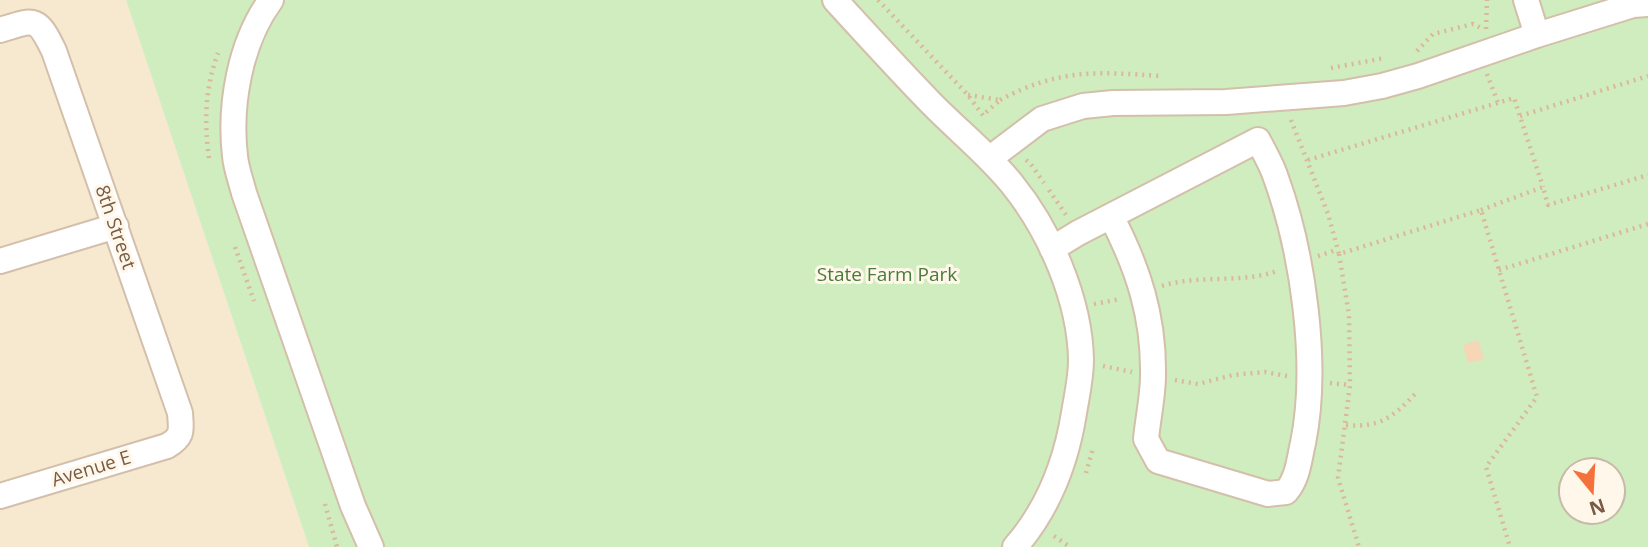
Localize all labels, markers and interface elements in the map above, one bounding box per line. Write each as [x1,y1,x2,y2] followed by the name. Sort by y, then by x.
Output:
[89,181,143,273] street label: 8th Street
[817,261,957,287] park label: State Farm Park
[48,444,134,492] street label: Avenue E
[1557,456,1627,526] north arrow
[1586,492,1609,522] text: N

